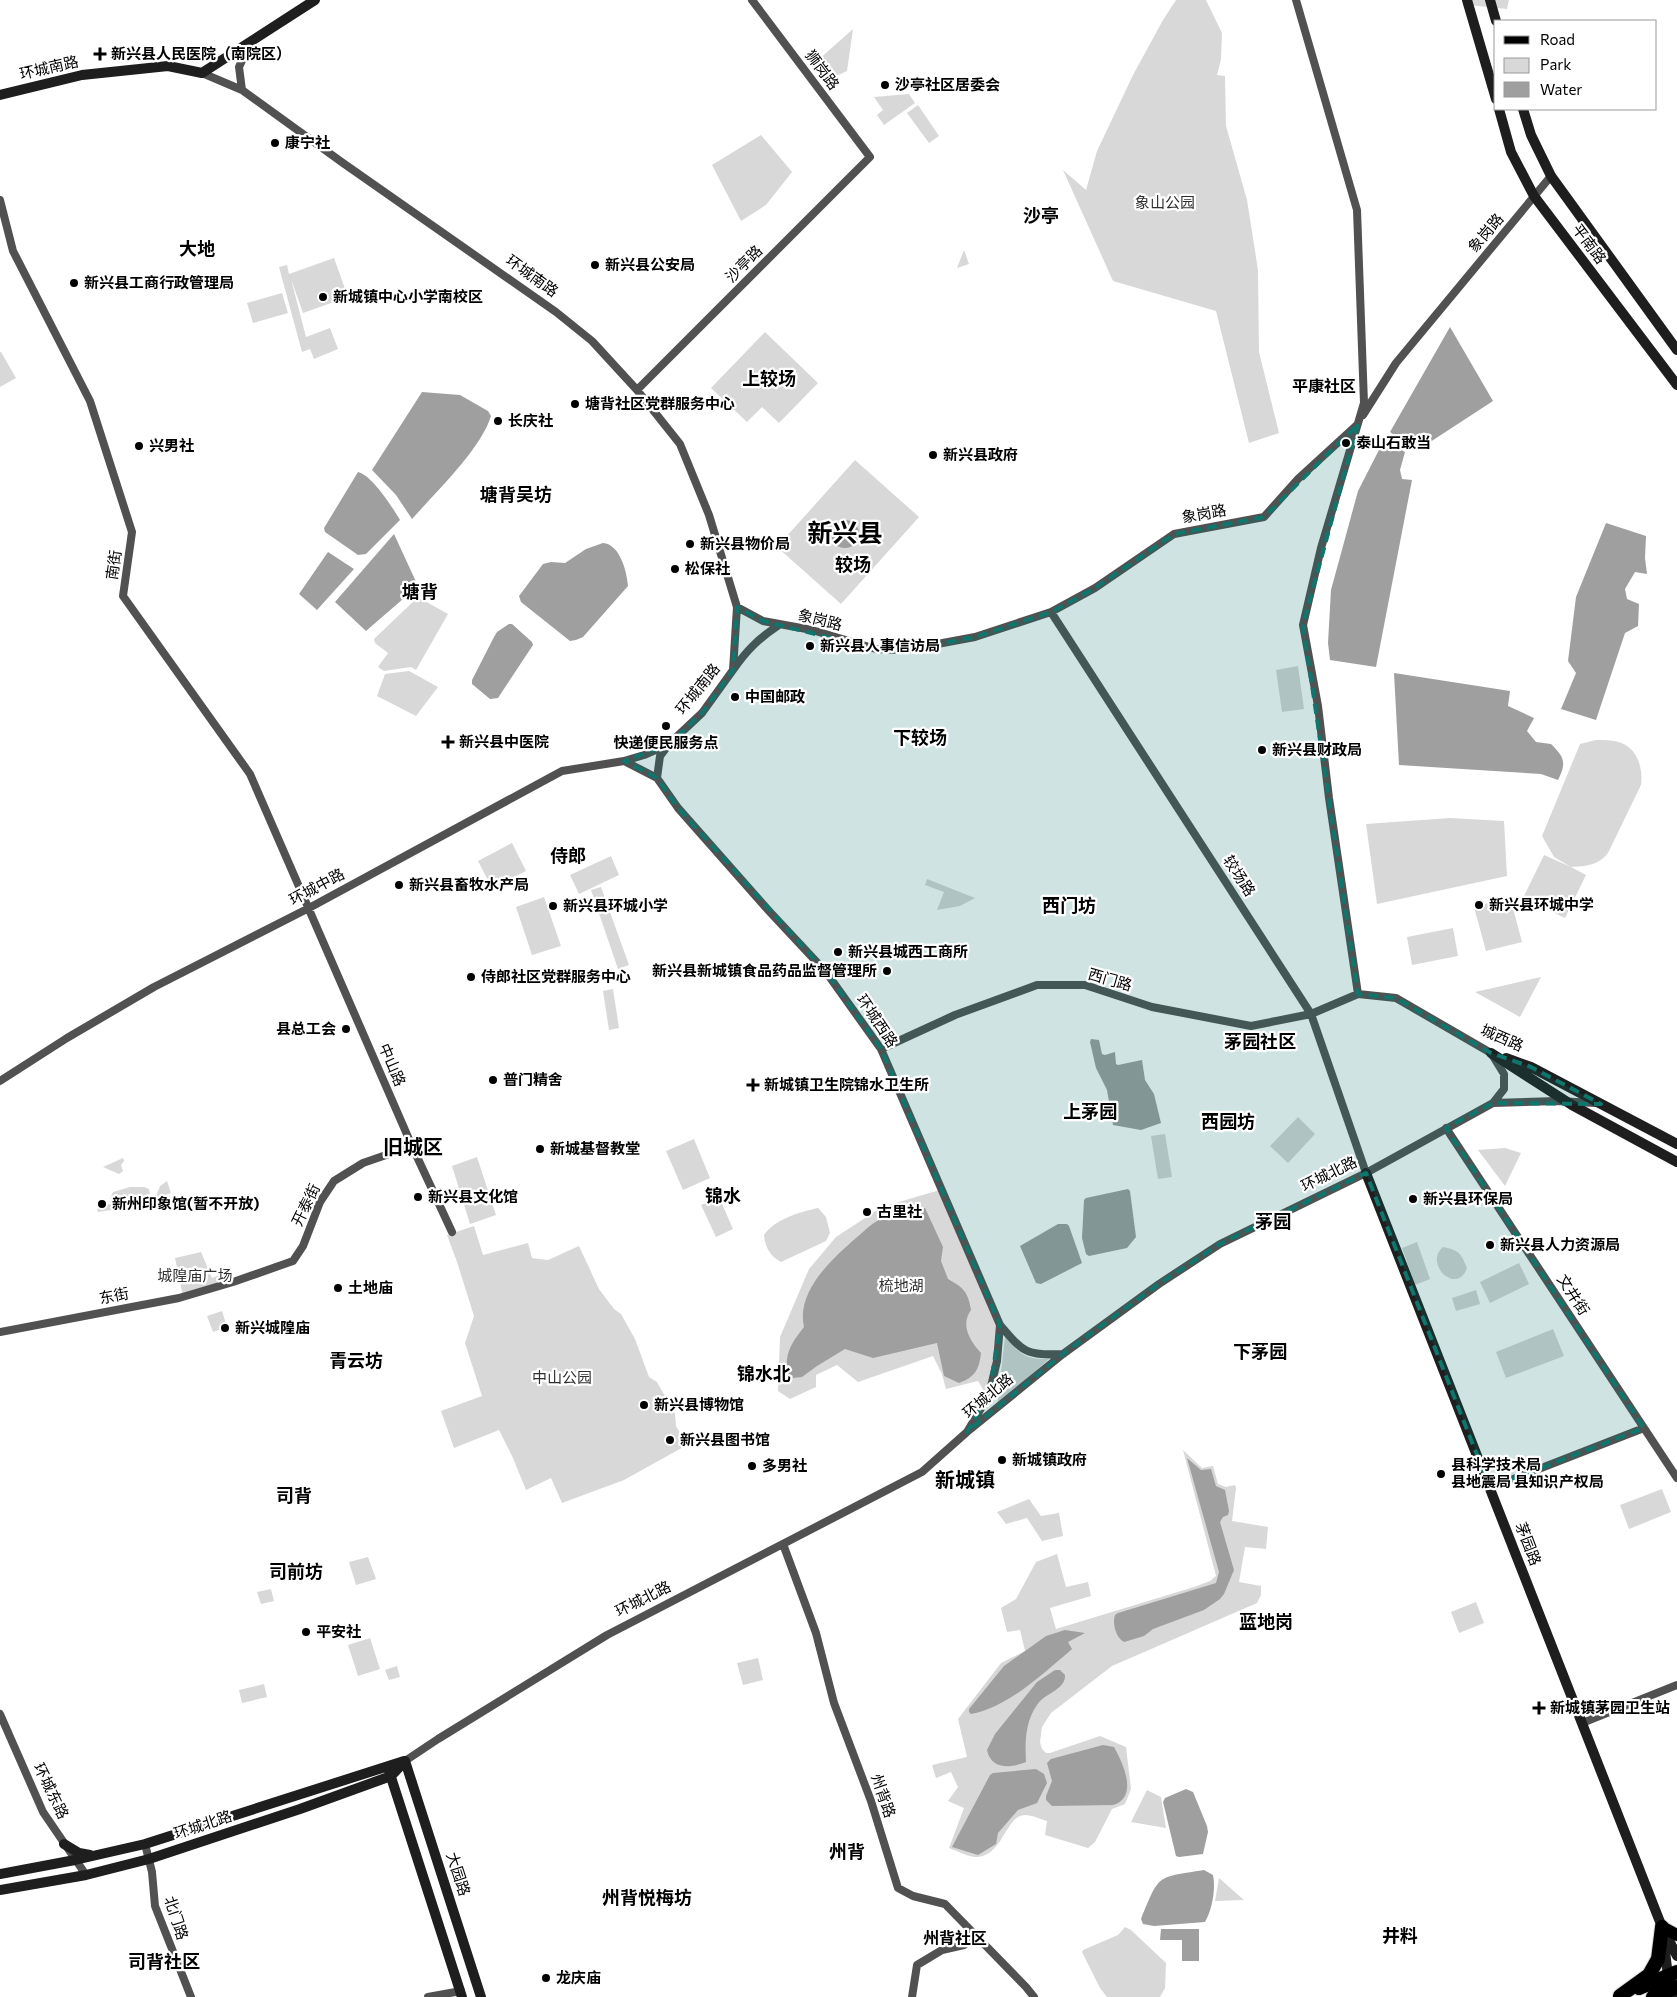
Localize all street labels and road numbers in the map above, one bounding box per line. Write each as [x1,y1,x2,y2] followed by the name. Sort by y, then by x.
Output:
[802,46,844,93] street label: 狮岗路
[18,52,80,83] street label: 环城南路
[1464,209,1507,255] street label: 象岗路
[1569,220,1611,267] street label: 平南路
[721,241,766,286] street label: 沙亭路
[503,250,562,300] street label: 环城南路
[1180,500,1228,526] street label: 象岗路
[102,549,124,581] street label: 南街
[796,605,844,633] street label: 象岗路
[671,659,723,717] street label: 环城南路
[1220,852,1260,899] street label: 较场路
[286,864,347,908] street label: 环城中路
[1086,964,1134,994] street label: 西门路
[854,991,902,1050] street label: 环城西路
[1478,1020,1527,1054] street label: 城西路
[376,1040,410,1089] street label: 中山路
[1298,1152,1359,1194] street label: 环城北路
[287,1180,323,1229] street label: 开泰街
[1554,1271,1594,1318] street label: 文井街
[97,1283,130,1307] street label: 东街
[959,1369,1016,1421] street label: 环城北路
[1512,1519,1545,1568] street label: 茅园路
[612,1576,673,1620] street label: 环城北路
[31,1760,73,1821] street label: 环城东路
[868,1771,900,1820] street label: 州背路
[171,1806,234,1842] street label: 环城北路
[443,1850,474,1898] street label: 大园路
[161,1894,192,1942] street label: 北门路

